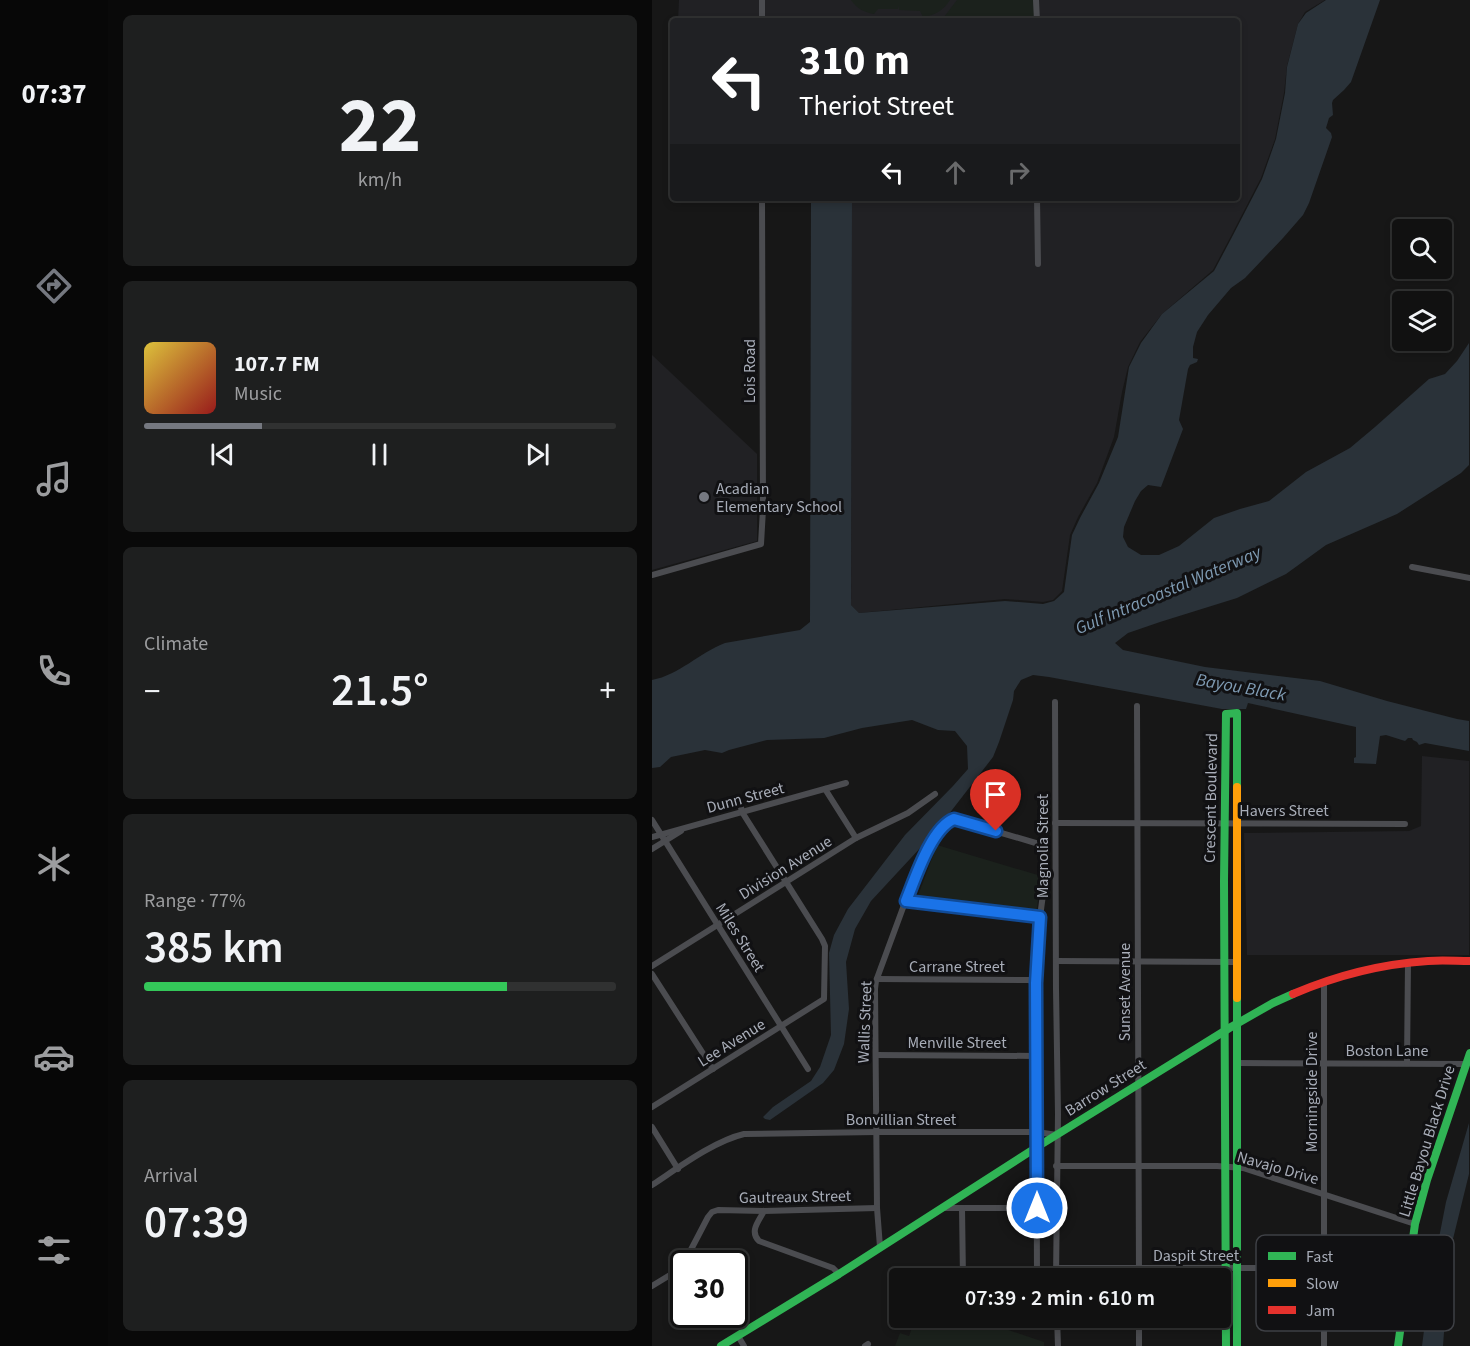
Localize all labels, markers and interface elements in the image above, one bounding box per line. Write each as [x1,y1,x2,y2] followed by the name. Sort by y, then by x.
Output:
[799,31,910,91] text: 310 m
[700,42,778,120] icon: left
[339,71,421,182] text: 22
[21,75,87,114] text: 07:37
[799,87,954,126] text: Theriot Street
[876,156,909,189] icon: left
[939,156,972,189] icon: ahead
[1002,156,1035,189] icon: right
[358,166,402,194] text: km/h
[1392,219,1452,351] map controls
[1392,219,1452,279] button: search
[33,265,75,307] icon: directions
[1392,291,1452,351] button: layers
[739,339,761,403] street label: Lois Road
[234,348,320,380] text: 107.7 FM
[234,380,282,408] text: Music
[206,438,239,471] icon: previous
[363,438,396,471] icon: pause
[521,438,554,471] icon: next
[33,458,75,500] icon: music
[716,478,842,518] place label: Acadian Elementary School
[697,490,711,504] marker: Acadian Elementary School
[1071,540,1266,641] water label: Gulf Intracoastal Waterway
[144,630,208,658] text: Climate
[33,650,75,692] icon: phone
[331,659,429,723] text: 21.5°
[1194,667,1288,708] water label: Bayou Black
[144,668,160,715] text: −
[600,668,616,715] text: +
[1199,733,1223,863] street label: Crescent Boulevard
[970,769,1021,831] pin
[704,777,787,819] street label: Dunn Street
[979,778,1012,811] icon: arrive
[1032,793,1054,898] street label: Magnolia Street
[1239,800,1329,822] street label: Havers Street
[735,830,836,905] street label: Division Avenue
[33,843,75,885] icon: climate
[144,887,245,915] text: Range · 77%
[710,899,770,977] street label: Miles Street
[144,916,284,980] text: 385 km
[1114,943,1136,1041] street label: Sunset Avenue
[909,956,1006,978] street label: Carrane Street
[853,980,877,1064] street label: Wallis Street
[693,1013,770,1072] street label: Lee Avenue
[907,1032,1007,1054] street label: Menville Street
[1301,1032,1323,1152] street label: Morningside Drive
[33,1036,75,1078] icon: car
[1346,1040,1428,1062] street label: Boston Lane
[1061,1054,1151,1122] street label: Barrow Street
[1393,1063,1461,1220] street label: Little Bayou Black Drive
[846,1109,957,1131] street label: Bonvillian Street
[1234,1146,1321,1190] street label: Navajo Drive
[144,1162,198,1190] text: Arrival
[1005,1176,1069,1240] position arrow
[739,1185,852,1209] street label: Gautreaux Street
[144,1191,249,1255] text: 07:39
[33,1229,75,1271] icon: filters
[1256,1235,1454,1331] legend
[1153,1245,1240,1267] street label: Daspit Street
[1306,1246,1334,1268] text: Fast
[670,1250,748,1328] speed limit sign: 30
[1306,1273,1339,1295] text: Slow
[965,1282,1155,1314] text: 07:39 · 2 min · 610 m
[1306,1300,1335,1322] text: Jam

